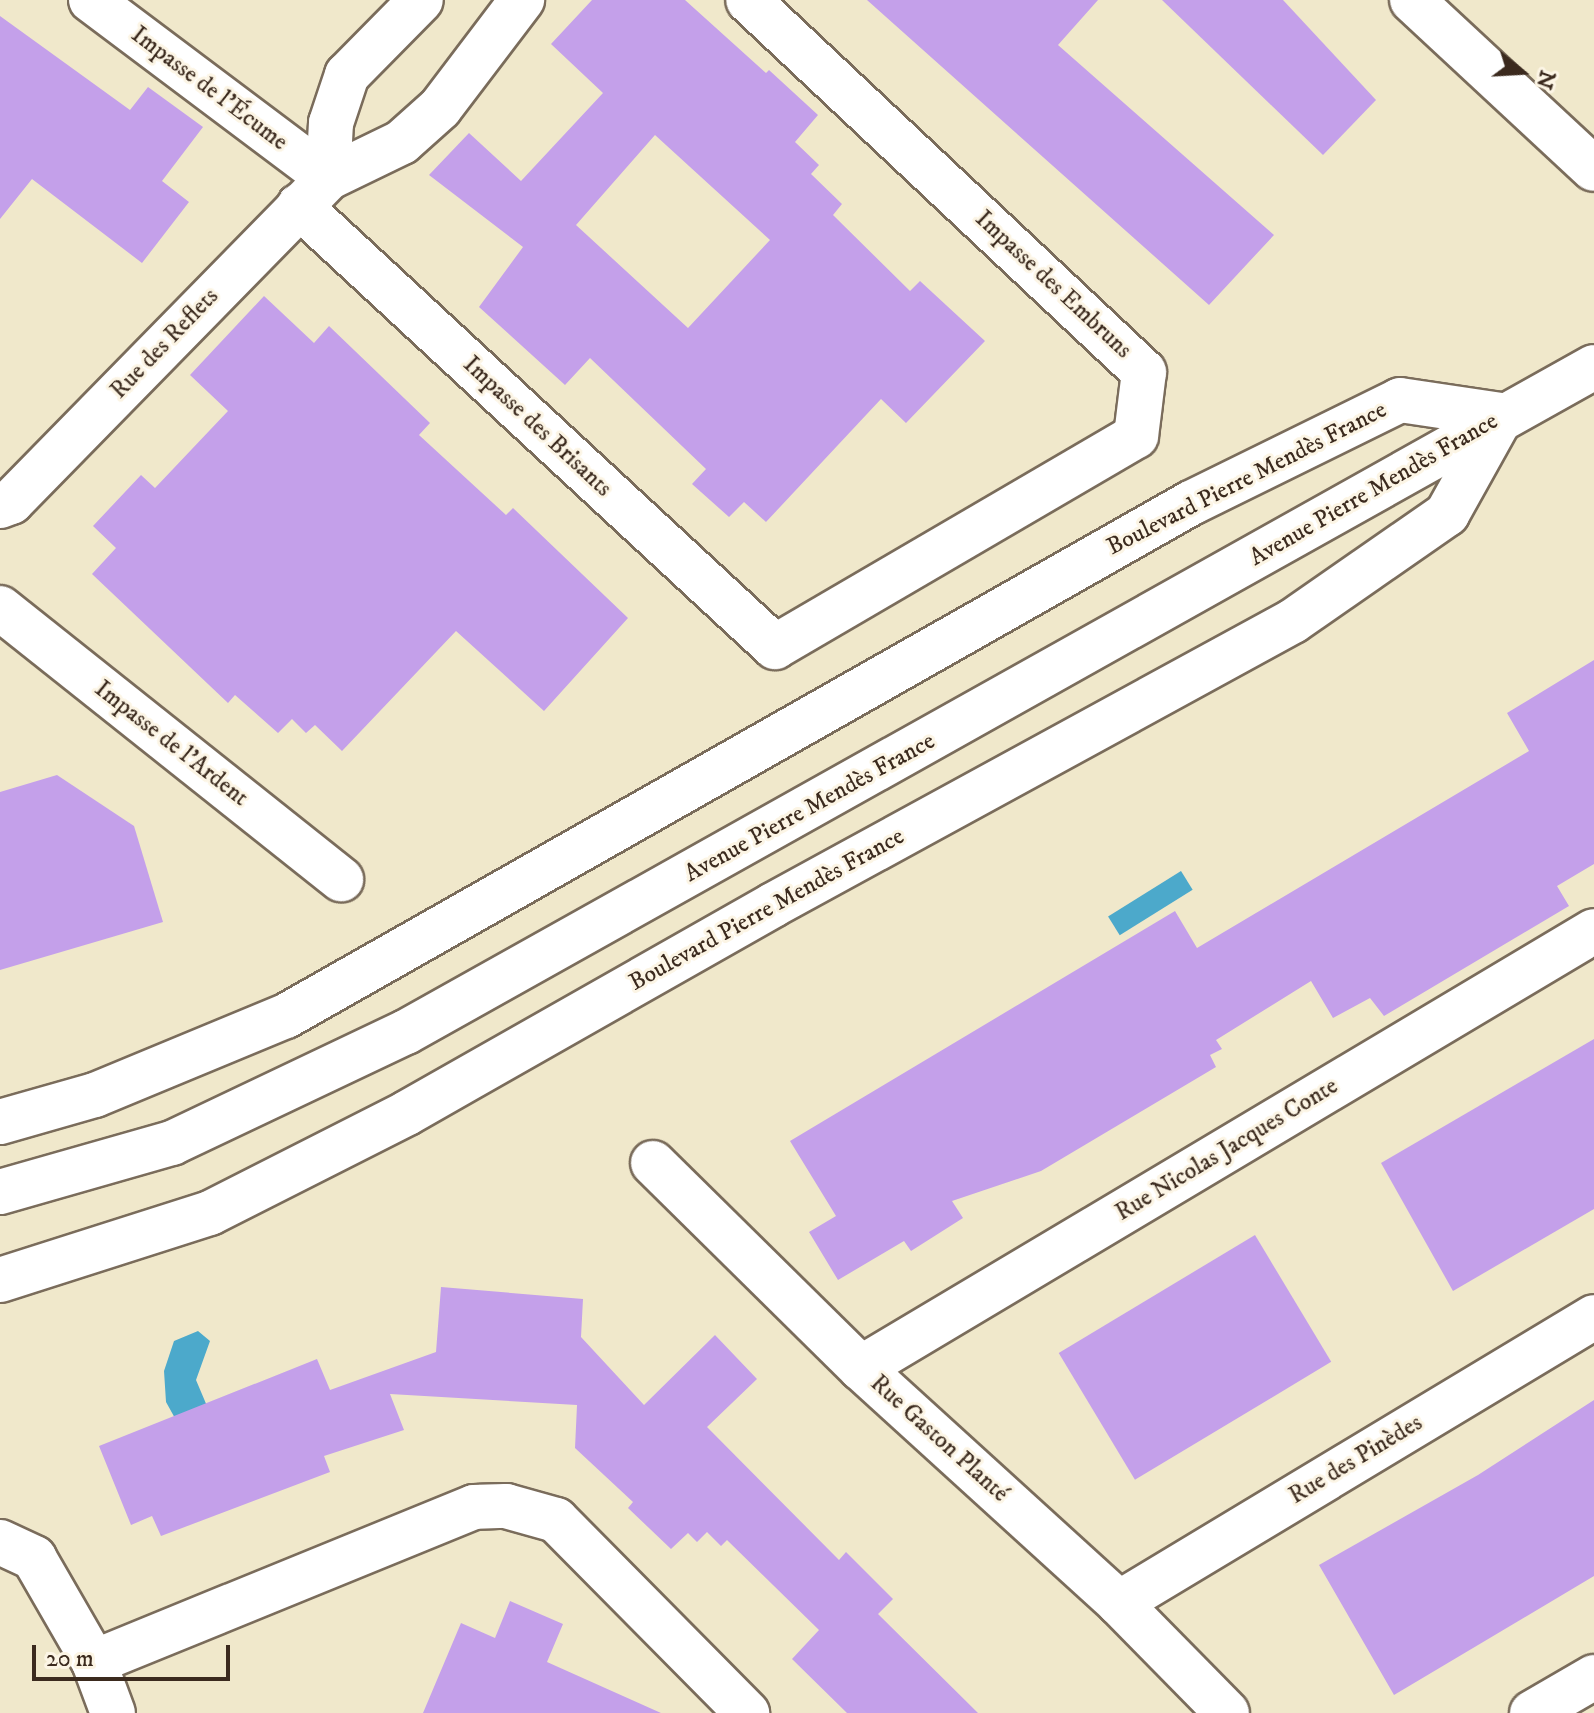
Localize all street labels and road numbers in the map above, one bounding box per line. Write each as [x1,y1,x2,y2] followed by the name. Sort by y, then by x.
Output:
[125,21,293,157] street label: Impasse de l'Écume
[969,205,1137,365] street label: Impasse des Embruns
[105,283,225,405] street label: Rue des Reflets
[457,351,617,503] street label: Impasse des Brisants
[1102,396,1392,562] street label: Boulevard Pierre Mendès France
[1245,407,1503,573] street label: Avenue Pierre Mendès France
[88,675,254,813] street label: Impasse de l'Ardent
[680,727,940,889] street label: Avenue Pierre Mendès France
[625,822,909,998] street label: Boulevard Pierre Mendès France
[1111,1072,1343,1228] street label: Rue Nicolas Jacques Conte
[864,1369,1014,1509] street label: Rue Gaston Planté
[1284,1409,1428,1511] street label: Rue des Pinèdes

